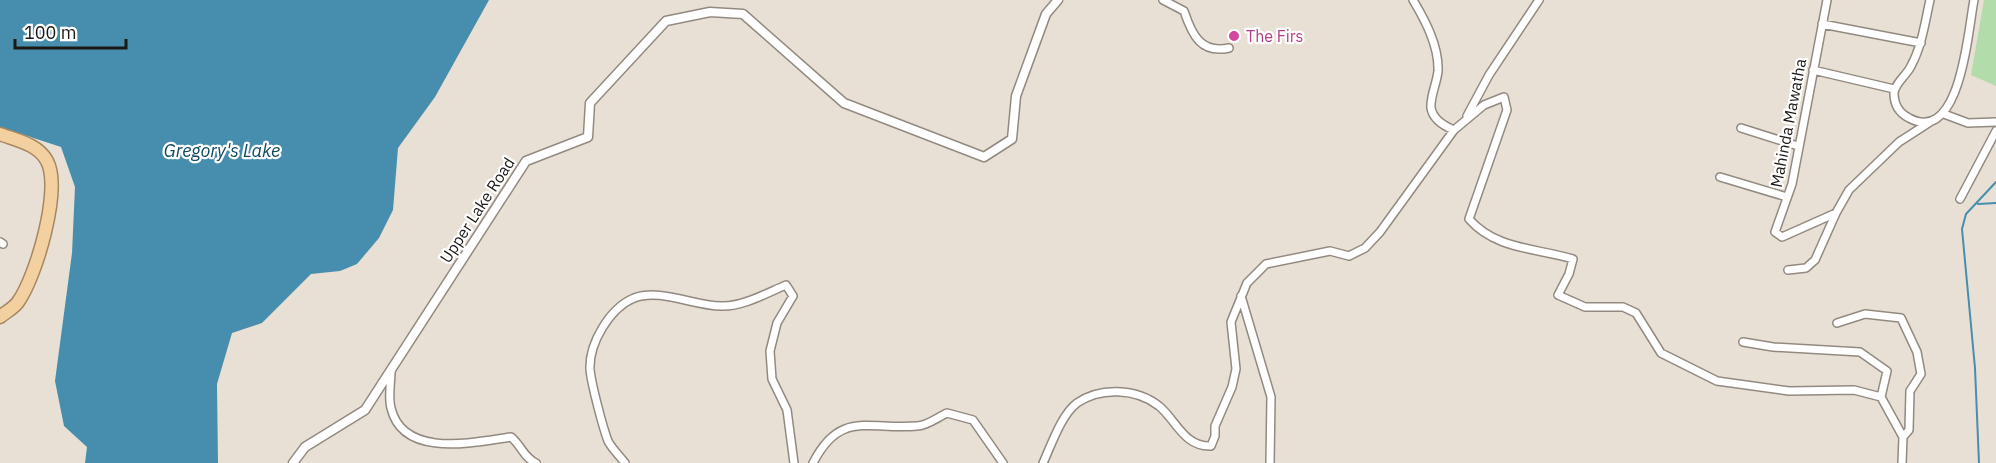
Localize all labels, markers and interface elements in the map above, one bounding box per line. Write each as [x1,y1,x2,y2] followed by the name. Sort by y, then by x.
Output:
[15,12,126,50] scale bar
[24,21,76,44] text: 100 m
[1246,26,1303,46] place label: The Firs
[1227,29,1241,43] marker: The Firs
[1766,56,1810,189] street label: Mahinda Mawatha
[164,139,280,162] water label: Gregory's Lake
[435,153,519,267] street label: Upper Lake Road

